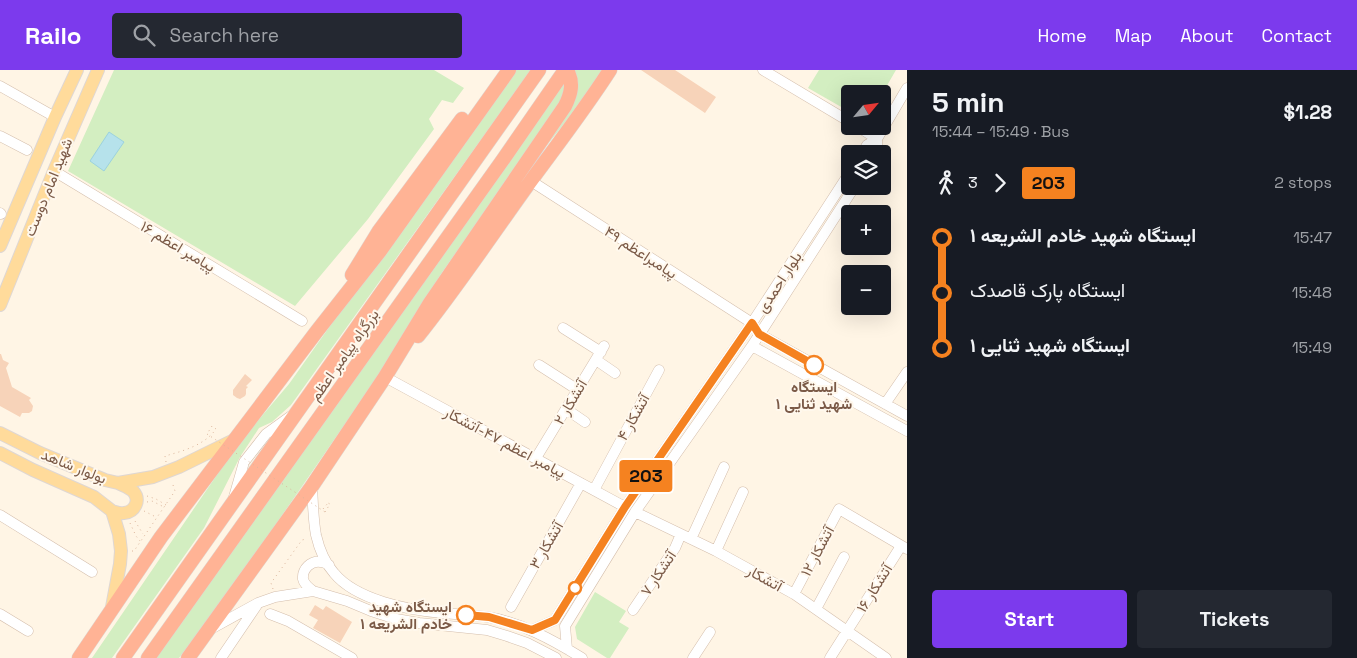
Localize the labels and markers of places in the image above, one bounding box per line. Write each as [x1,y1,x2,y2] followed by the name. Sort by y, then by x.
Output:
[804,355,824,375] marker: ایستگاه شهید ثنایی ۱
[776,377,852,413] place label: ایستگاه شهید ثنایی ۱
[568,581,582,595] unlabelled marker
[360,597,452,634] place label: ایستگاه شهید خادم الشریعه ۱
[456,605,476,625] marker: ایستگاه شهید خادم الشریعه ۱

